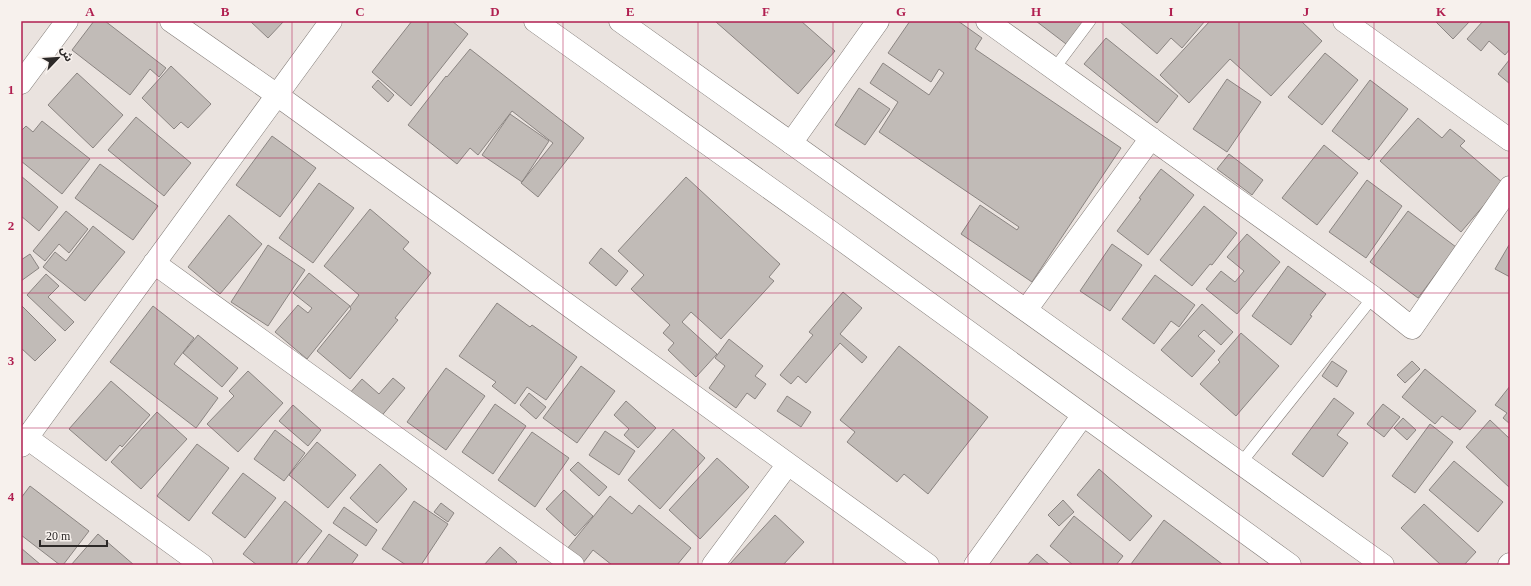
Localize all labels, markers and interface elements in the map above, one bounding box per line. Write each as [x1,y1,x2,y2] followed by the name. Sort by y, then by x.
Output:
[85,4,95,19] text: A
[221,4,230,19] text: B
[355,4,365,19] text: C
[490,4,500,19] text: D
[626,4,634,19] text: E
[762,4,770,19] text: F
[896,4,906,19] text: G
[1031,4,1041,19] text: H
[1168,4,1174,19] text: I
[1303,4,1310,19] text: J
[1436,4,1447,19] text: K
[38,38,78,78] north arrow
[58,44,76,64] text: ش
[8,82,14,97] text: 1
[8,218,14,233] text: 2
[8,353,15,368] text: 3
[8,489,15,504] text: 4
[40,522,107,548] scale bar
[46,529,71,543] text: 20 m

